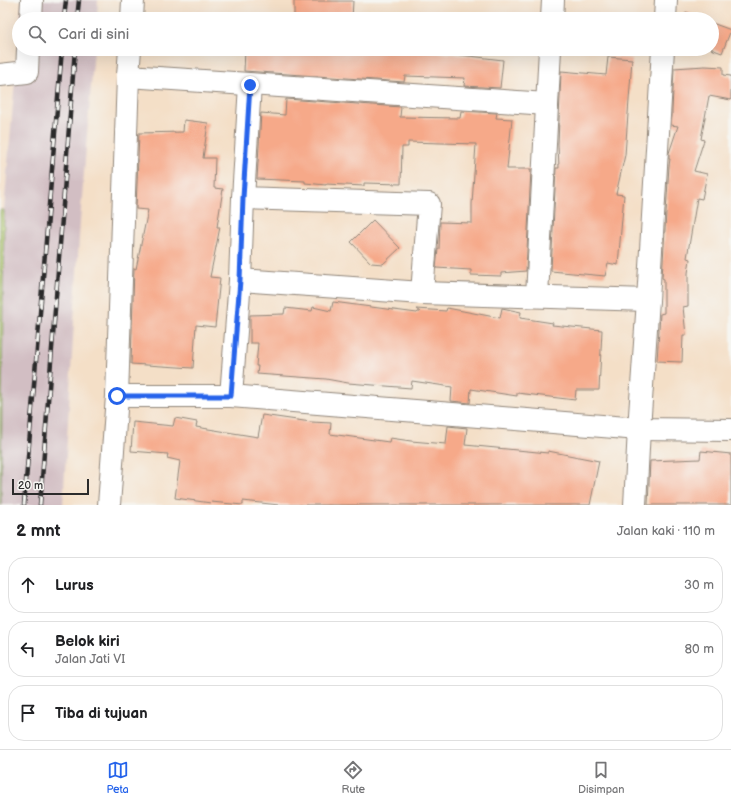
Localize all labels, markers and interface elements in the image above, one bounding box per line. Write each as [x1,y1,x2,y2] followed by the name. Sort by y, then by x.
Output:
[12,12,719,56] search box
[26,23,48,45] icon: search
[58,25,129,44] text: Cari di sini
[241,76,259,94] route end
[108,387,126,405] route start
[12,477,89,496] scale bar
[18,479,43,492] text: 20 m
[16,521,60,541] text: 2 mnt
[617,523,715,539] text: Jalan kaki · 110 m
[17,574,39,596] icon: ahead
[55,576,94,595] text: Lurus
[684,577,714,593] text: 30 m
[55,632,120,651] text: Belok kiri
[17,638,39,660] icon: left
[685,641,714,657] text: 80 m
[55,651,125,667] text: Jalan Jati VI
[17,702,39,724] icon: arrive
[55,704,148,723] text: Tiba di tujuan
[106,759,129,796] tab: Peta
[342,759,365,796] tab: Rute
[578,759,625,796] tab: Disimpan

